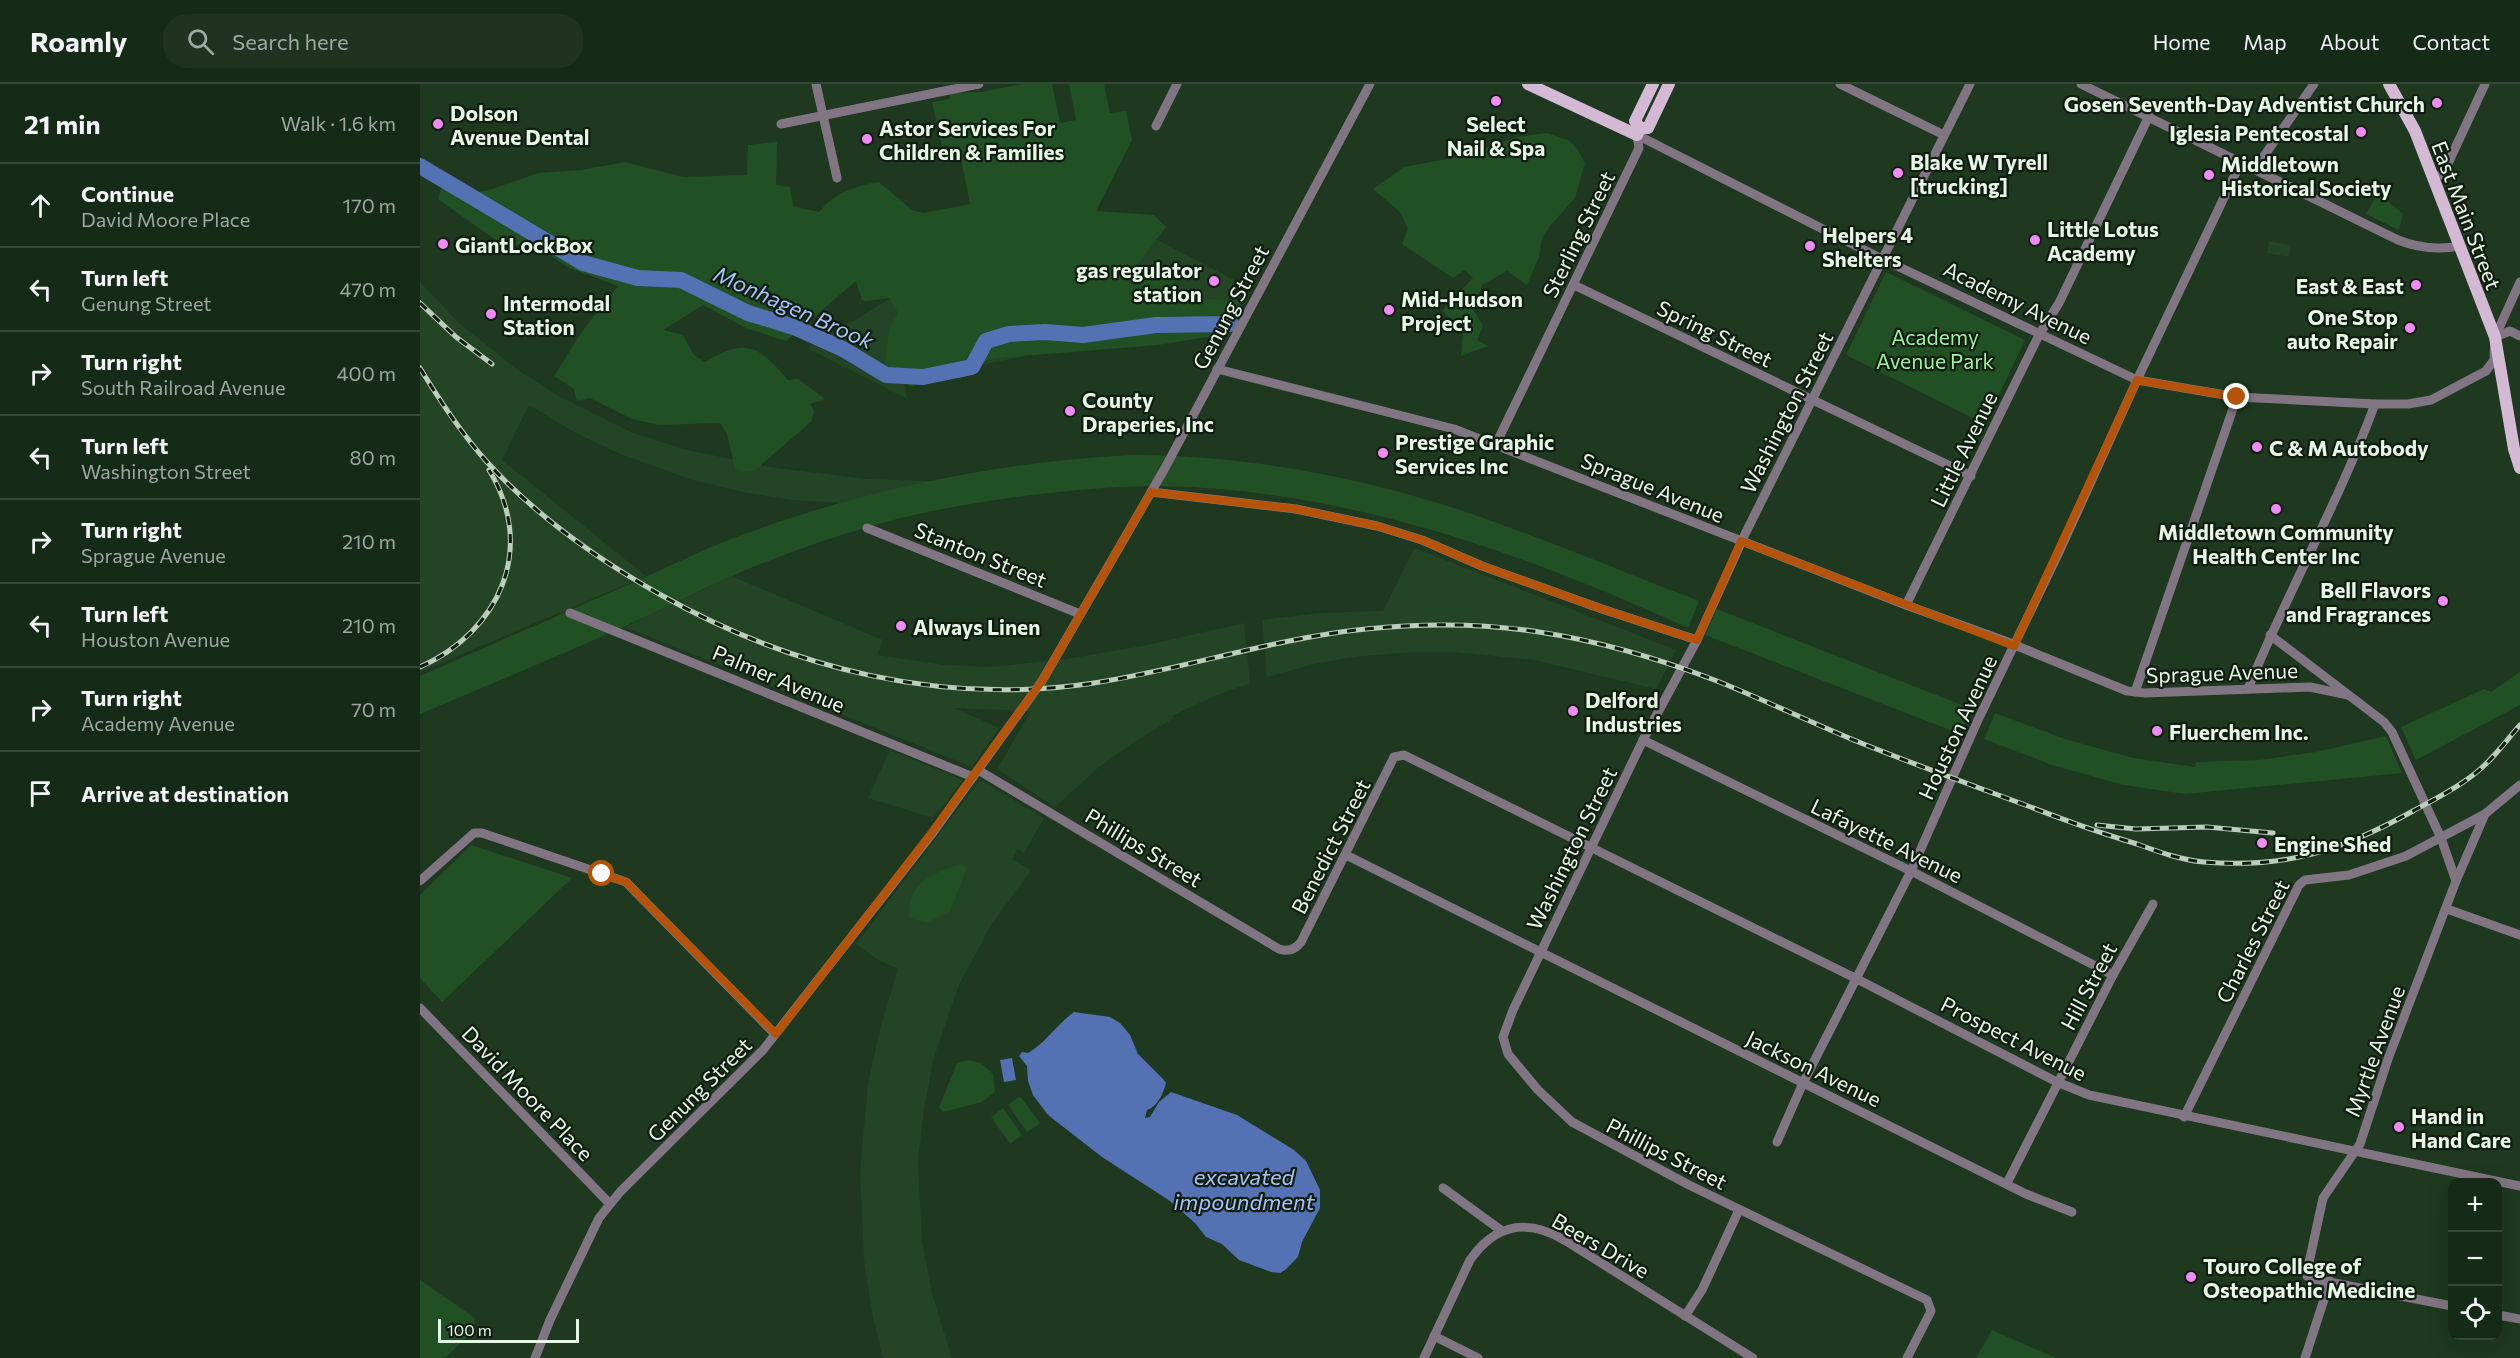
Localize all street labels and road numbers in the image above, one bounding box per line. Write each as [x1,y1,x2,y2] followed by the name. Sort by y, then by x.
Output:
[2427,137,2507,293] street label: East Main Street
[1537,167,1619,301] street label: Sterling Street
[1187,241,1273,373] street label: Genung Street
[1940,255,2096,349] street label: Academy Avenue
[1653,294,1777,372] street label: Spring Street
[1734,327,1838,497] street label: Washington Street
[1924,387,2002,511] street label: Little Avenue
[1578,447,1728,527] street label: Sprague Avenue
[911,516,1051,592] street label: Stanton Street
[709,639,849,717] street label: Palmer Avenue
[1913,651,2001,803] street label: Houston Avenue
[2146,657,2298,687] street label: Sprague Avenue
[1521,762,1621,934] street label: Washington Street
[1285,775,1375,917] street label: Benedict Street
[1807,793,1967,887] street label: Lafayette Avenue
[1081,802,1207,892] street label: Phillips Street
[2210,875,2294,1007] street label: Charles Street
[2055,938,2121,1034] street label: Hill Street
[2339,982,2409,1120] street label: Myrtle Avenue
[1937,991,2091,1085] street label: Prospect Avenue
[457,1020,599,1166] street label: David Moore Place
[1742,1025,1886,1111] street label: Jackson Avenue
[642,1032,756,1146] street label: Genung Street
[1603,1112,1731,1194] street label: Phillips Street
[1548,1207,1654,1283] street label: Beers Drive

